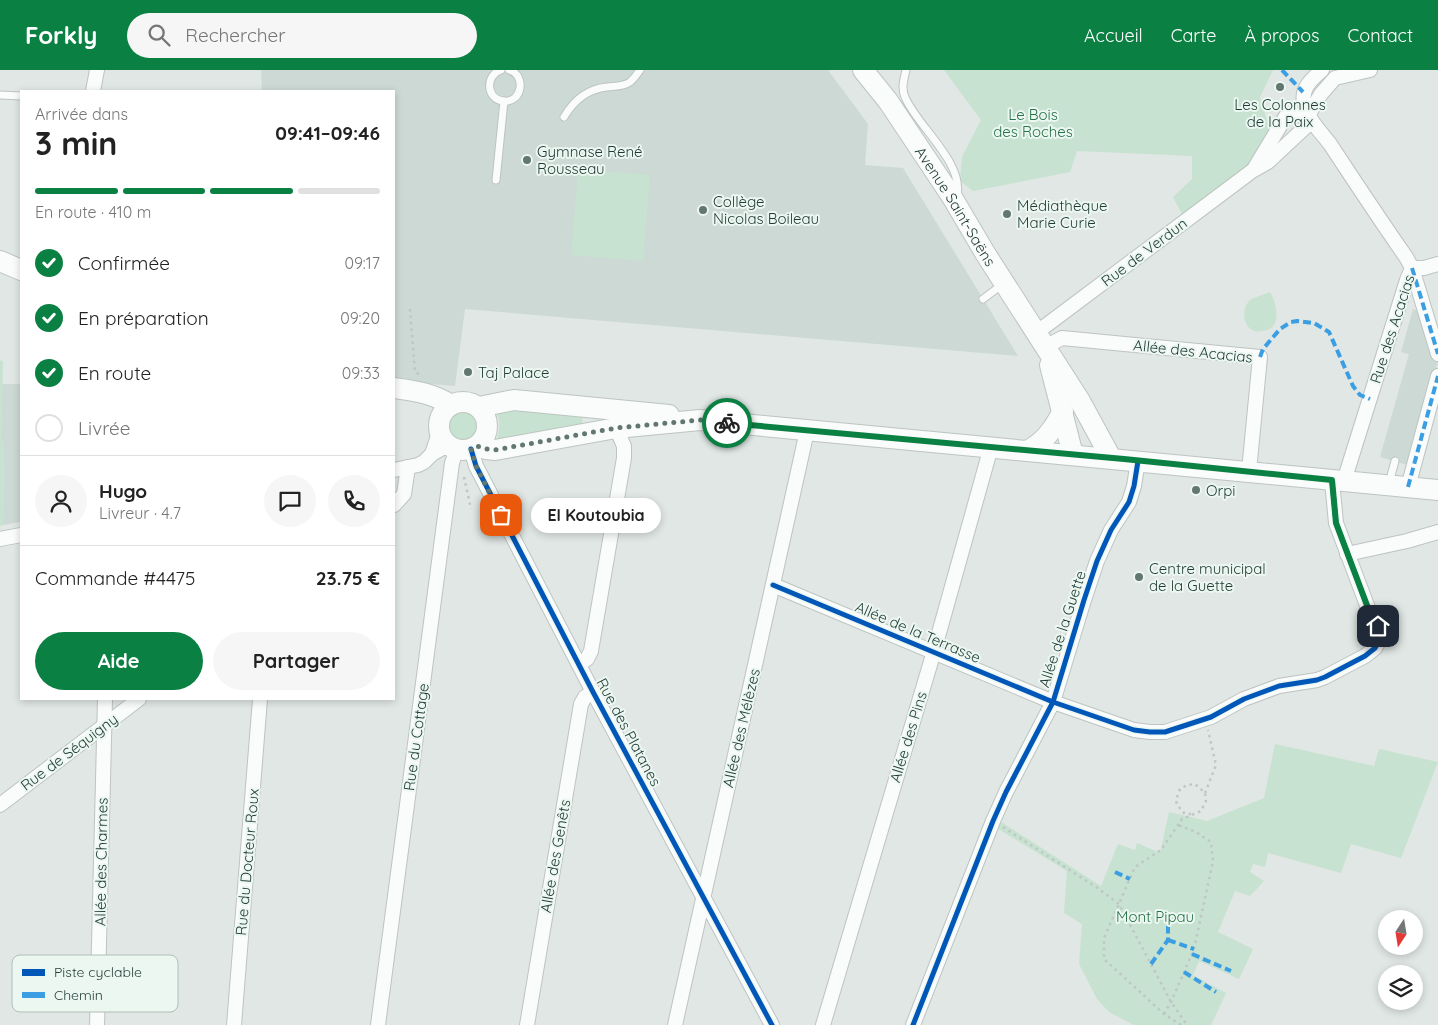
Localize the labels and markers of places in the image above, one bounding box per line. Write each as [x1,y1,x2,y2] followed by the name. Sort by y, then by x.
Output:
[1274,81,1286,93] marker: Les Colonnes de la Paix
[1234,95,1326,131] place label: Les Colonnes de la Paix
[537,142,643,178] place label: Gymnase René Rousseau
[521,154,533,166] marker: Gymnase René Rousseau
[713,192,819,228] place label: Collège Nicolas Boileau
[1017,196,1107,232] place label: Médiathèque Marie Curie
[697,204,709,216] marker: Collège Nicolas Boileau
[1001,208,1013,220] marker: Médiathèque Marie Curie
[478,363,550,382] place label: Taj Palace
[462,366,474,378] marker: Taj Palace
[1206,481,1236,500] place label: Orpi
[1190,484,1202,496] marker: Orpi
[480,494,522,536] pin
[531,498,661,532] callout: El Koutoubia
[1149,559,1266,595] place label: Centre municipal de la Guette
[1133,571,1145,583] marker: Centre municipal de la Guette
[1357,605,1399,647] pin

